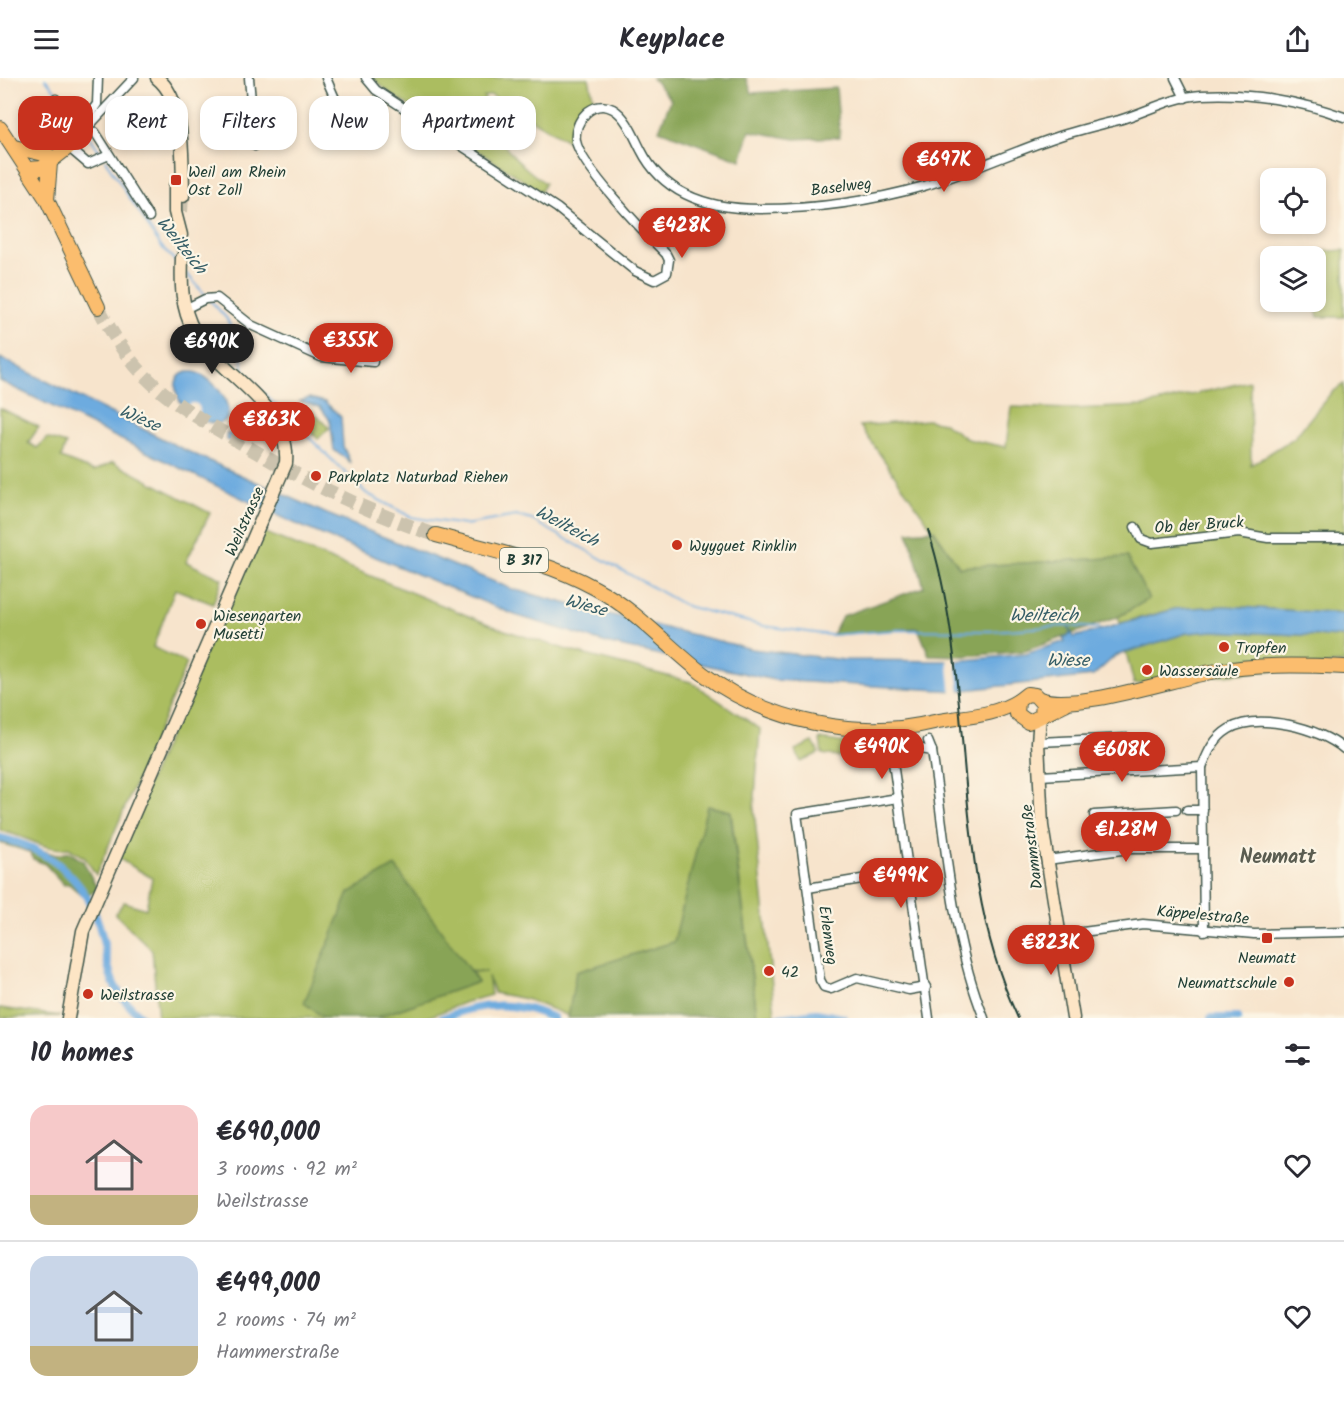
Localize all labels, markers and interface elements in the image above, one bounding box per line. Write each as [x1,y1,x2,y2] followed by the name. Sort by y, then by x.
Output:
[619,18,725,61] text: Keyplace
[30,23,63,56] icon: menu
[1281,23,1314,56] icon: share
[18,96,93,150] chip: Buy
[105,96,188,150] chip: Rent
[200,96,297,150] chip: Filters
[309,96,389,150] chip: New
[401,96,536,150] chip: Apartment
[902,142,986,193] pin: €697K
[916,145,972,177] text: €697K
[188,160,286,203] place label: Weil am Rhein Ost Zoll
[1260,168,1326,312] map controls
[1260,168,1326,234] button: locate
[809,171,873,204] street label: Baselweg
[169,173,183,187] marker: Weil am Rhein Ost Zoll
[640,208,724,259] pin: €428K
[148,210,214,282] water label: Weilteich
[652,211,712,243] text: €428K
[1260,246,1326,312] button: layers
[309,323,393,374] pin: €355K
[170,324,254,375] pin: €690K
[323,326,379,358] text: €355K
[184,327,240,359] text: €690K
[114,398,166,442] water label: Wiese
[230,402,314,453] pin: €863K
[243,405,301,437] text: €863K
[328,465,508,490] place label: Parkplatz Naturbad Riehen
[309,469,323,483] marker: Parkplatz Naturbad Riehen
[219,483,272,561] street label: Weilstrasse
[530,499,604,557] water label: Weilteich
[1154,510,1245,541] street label: Ob der Bruck
[689,534,797,559] place label: Wyyguet Rinklin
[670,538,684,552] marker: Wyyguet Rinklin
[500,548,548,572] road number: B 317
[561,587,612,626] water label: Wiese
[1010,602,1079,631] water label: Weilteich
[213,604,301,647] place label: Wiesengarten Musetti
[194,617,208,631] marker: Wiesengarten Musetti
[1236,636,1287,661] place label: Tropfen
[1217,640,1231,654] marker: Tropfen
[1047,647,1091,676] water label: Wiese
[1159,659,1238,684] place label: Wassersäule
[1140,663,1154,677] marker: Wassersäule
[840,729,924,780] pin: €490K
[854,732,910,764] text: €490K
[1080,732,1164,783] pin: €608K
[1093,735,1151,767] text: €608K
[1015,803,1050,891] street label: Dammstraße
[1077,812,1175,863] pin: €1.28M
[1095,815,1157,847] text: €1.28M
[1240,842,1317,874] district label: Neumatt
[859,858,943,909] pin: €499K
[873,861,929,893] text: €499K
[1155,899,1250,932] street label: Käppelestraße
[811,904,844,967] street label: Erlenweg
[1009,925,1093,976] pin: €823K
[1021,928,1081,960] text: €823K
[1260,931,1274,945] marker: Neumatt
[1238,946,1297,971] place label: Neumatt
[781,960,799,985] place label: 42
[762,964,776,978] marker: 42
[1177,971,1277,996] place label: Neumattschule
[1282,975,1296,989] marker: Neumattschule
[100,983,174,1008] place label: Weilstrasse
[81,987,95,1001] marker: Weilstrasse
[30,1033,134,1075] text: 10 homes
[1281,1038,1314,1071] icon: filters
[216,1112,320,1154] text: €690,000
[78,1129,150,1201] icon: home
[1281,1149,1314,1182] icon: heart
[216,1154,357,1186] text: 3 rooms · 92 m²
[216,1186,309,1218] text: Weilstrasse
[216,1263,320,1305] text: €499,000
[78,1280,150,1352] icon: home
[1281,1300,1314,1333] icon: heart
[216,1305,356,1337] text: 2 rooms · 74 m²
[216,1337,339,1369] text: Hammerstraße

